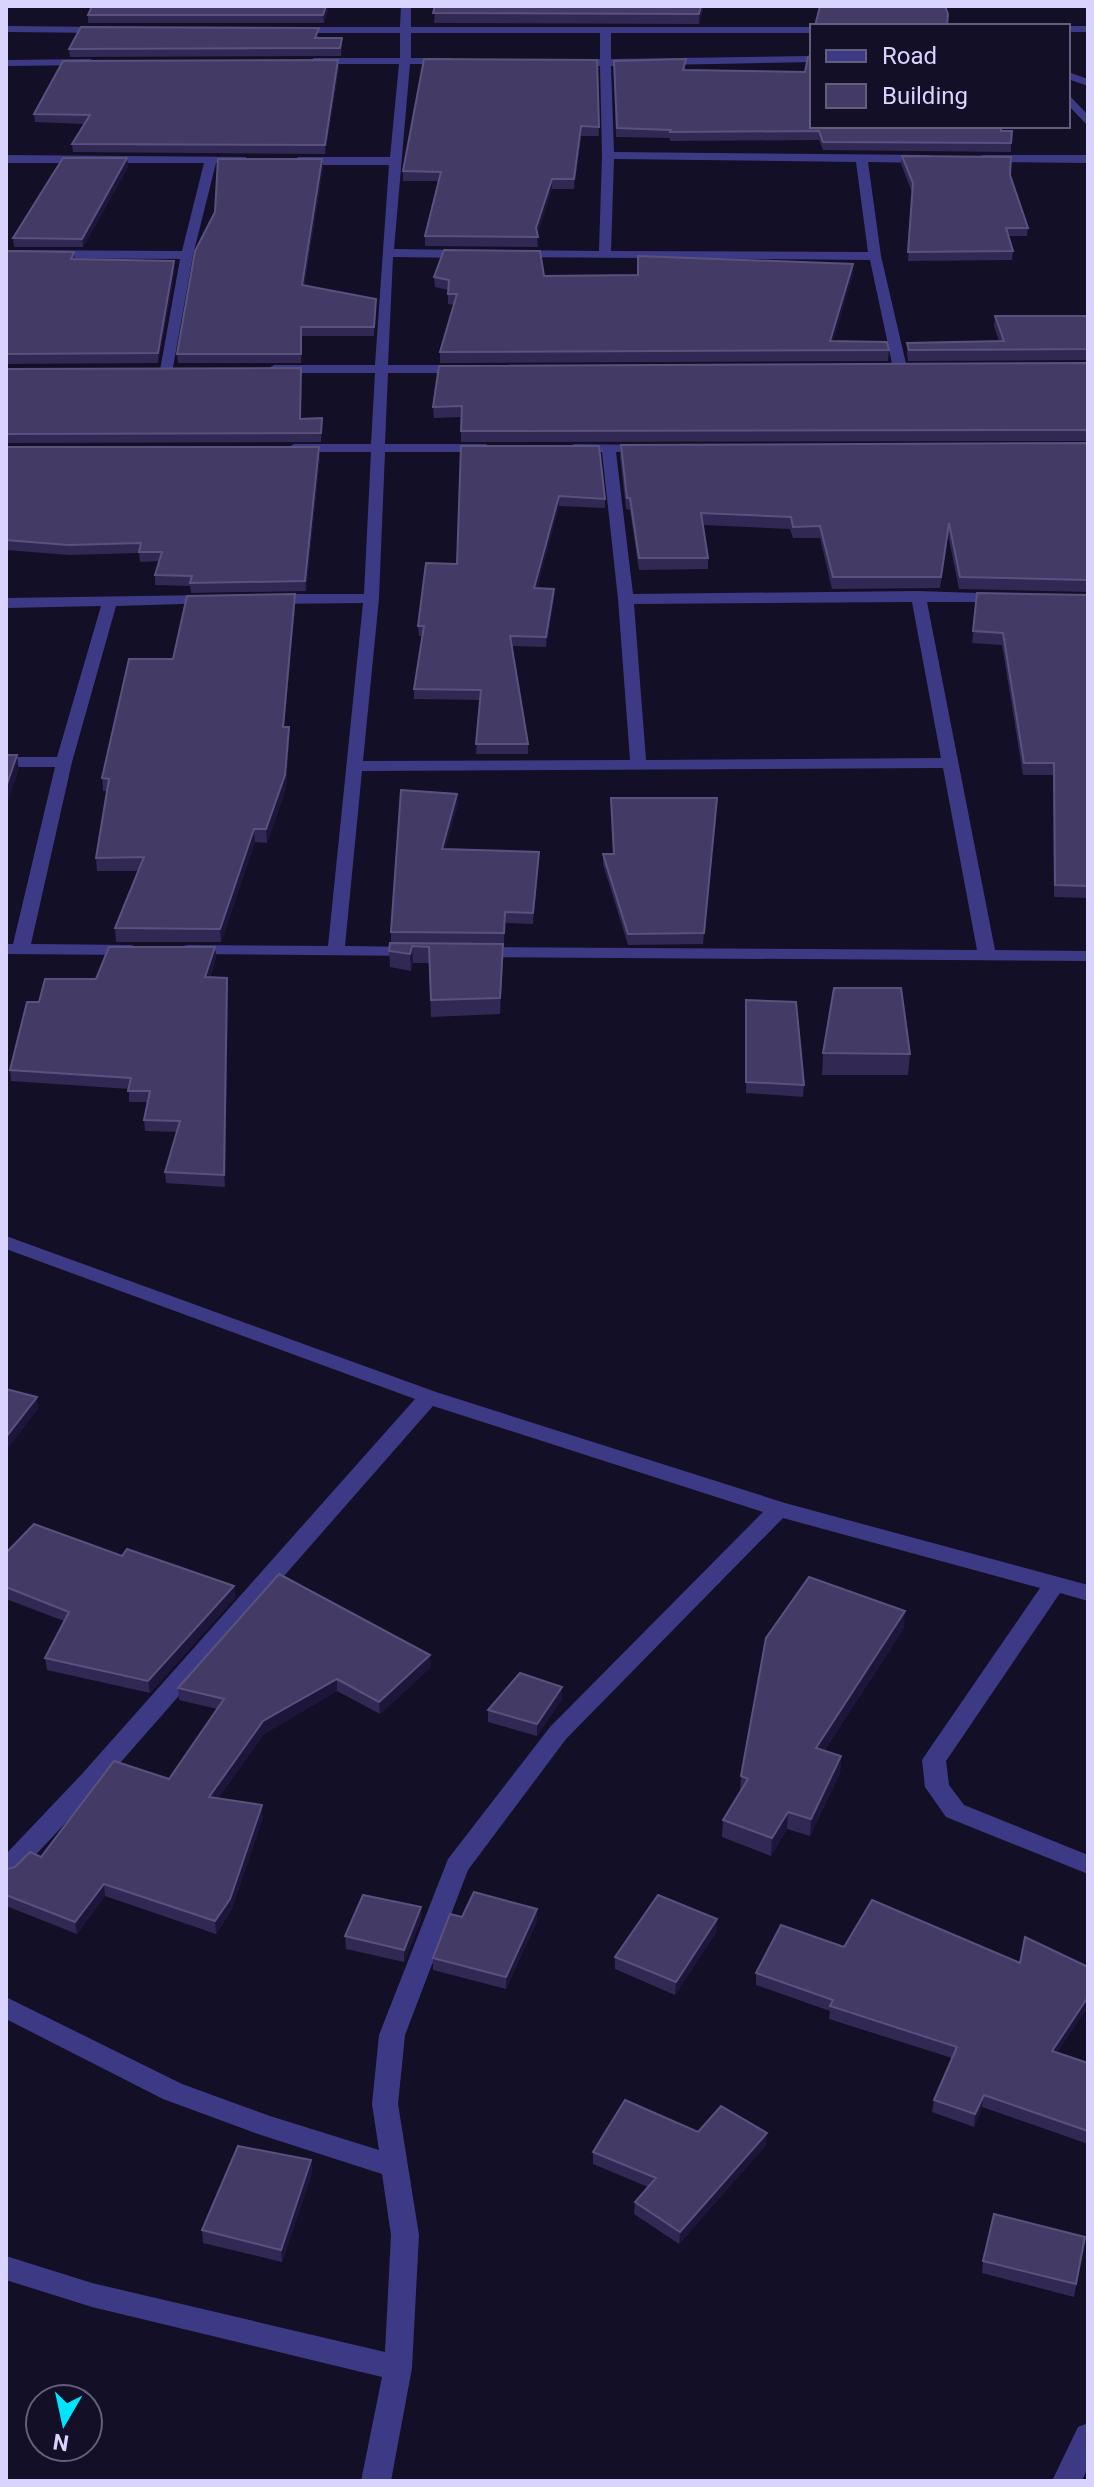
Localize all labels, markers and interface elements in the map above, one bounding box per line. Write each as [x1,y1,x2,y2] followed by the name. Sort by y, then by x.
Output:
[810,24,1070,128] legend
[882,42,937,70] text: Road
[882,82,968,110] text: Building
[24,2383,104,2463] north arrow
[51,2429,71,2456] text: N

